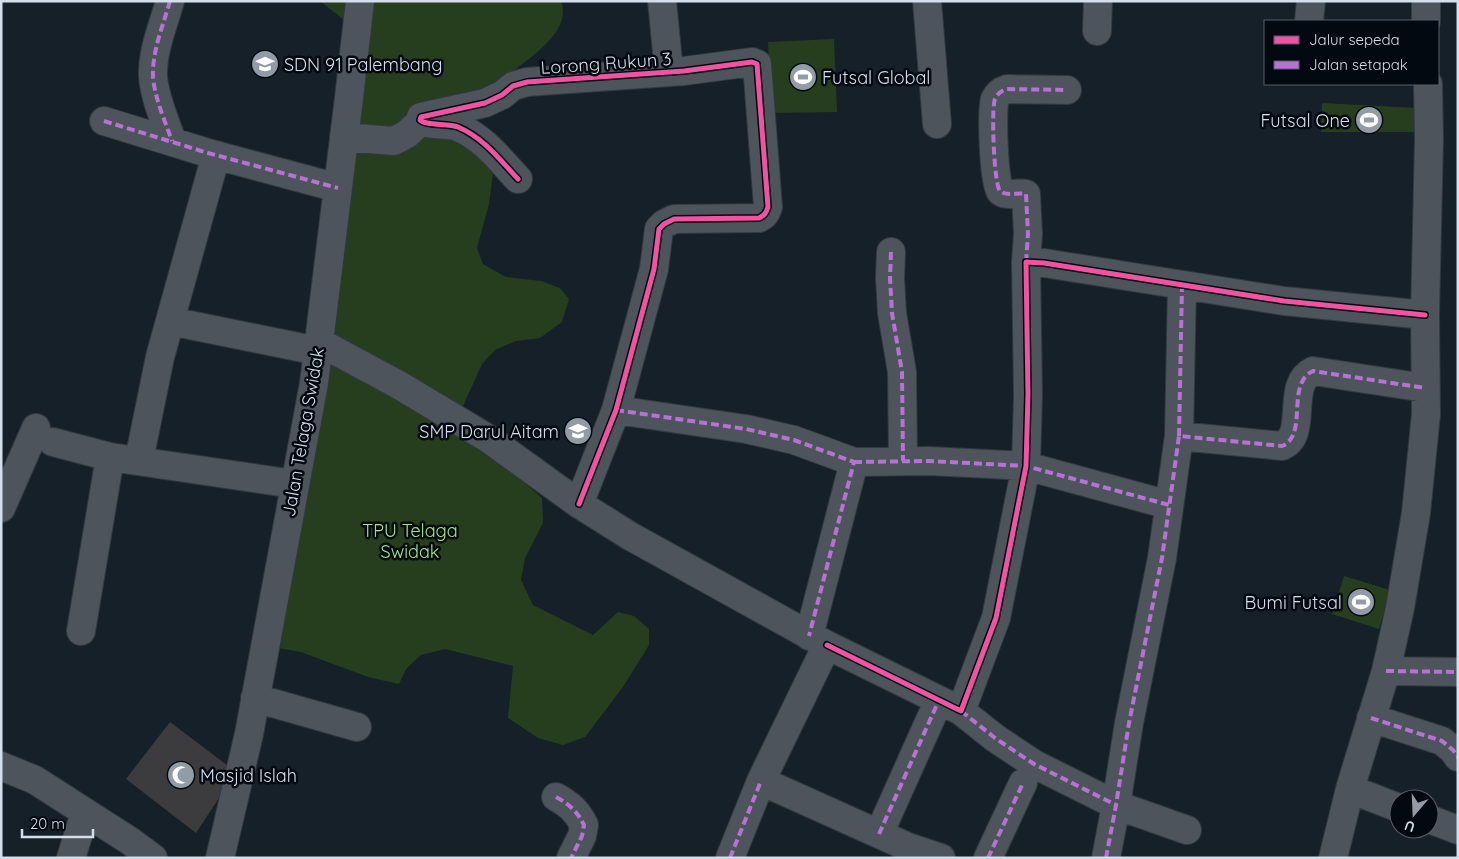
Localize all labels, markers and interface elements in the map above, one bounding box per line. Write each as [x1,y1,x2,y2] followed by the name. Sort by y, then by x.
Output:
[1264,20,1439,85] legend
[1309,30,1400,49] text: Jalur sepeda
[540,47,672,79] street label: Lorong Rukun 3
[250,49,280,79] school or university icon: SDN 91 Palembang
[284,53,442,76] place label: SDN 91 Palembang
[1309,55,1408,74] text: Jalan setapak
[788,62,818,92] sports icon: Futsal Global
[822,66,930,89] place label: Futsal Global
[1354,105,1384,135] sports icon: Futsal One
[1260,109,1350,132] place label: Futsal One
[277,346,329,518] street label: Jalan Telaga Swidak
[563,416,593,446] school or university icon: SMP Darul Aitam
[419,420,559,443] place label: SMP Darul Aitam
[362,519,458,563] park label: TPU Telaga Swidak
[1346,587,1376,617] sports icon: Bumi Futsal
[1245,591,1342,614] place label: Bumi Futsal
[166,760,196,790] mosque icon: Masjid Islah
[200,764,297,787] place label: Masjid Islah
[1389,789,1439,839] north arrow
[22,806,94,838] scale bar
[30,814,65,833] text: 20 m
[1402,816,1417,836] text: U

